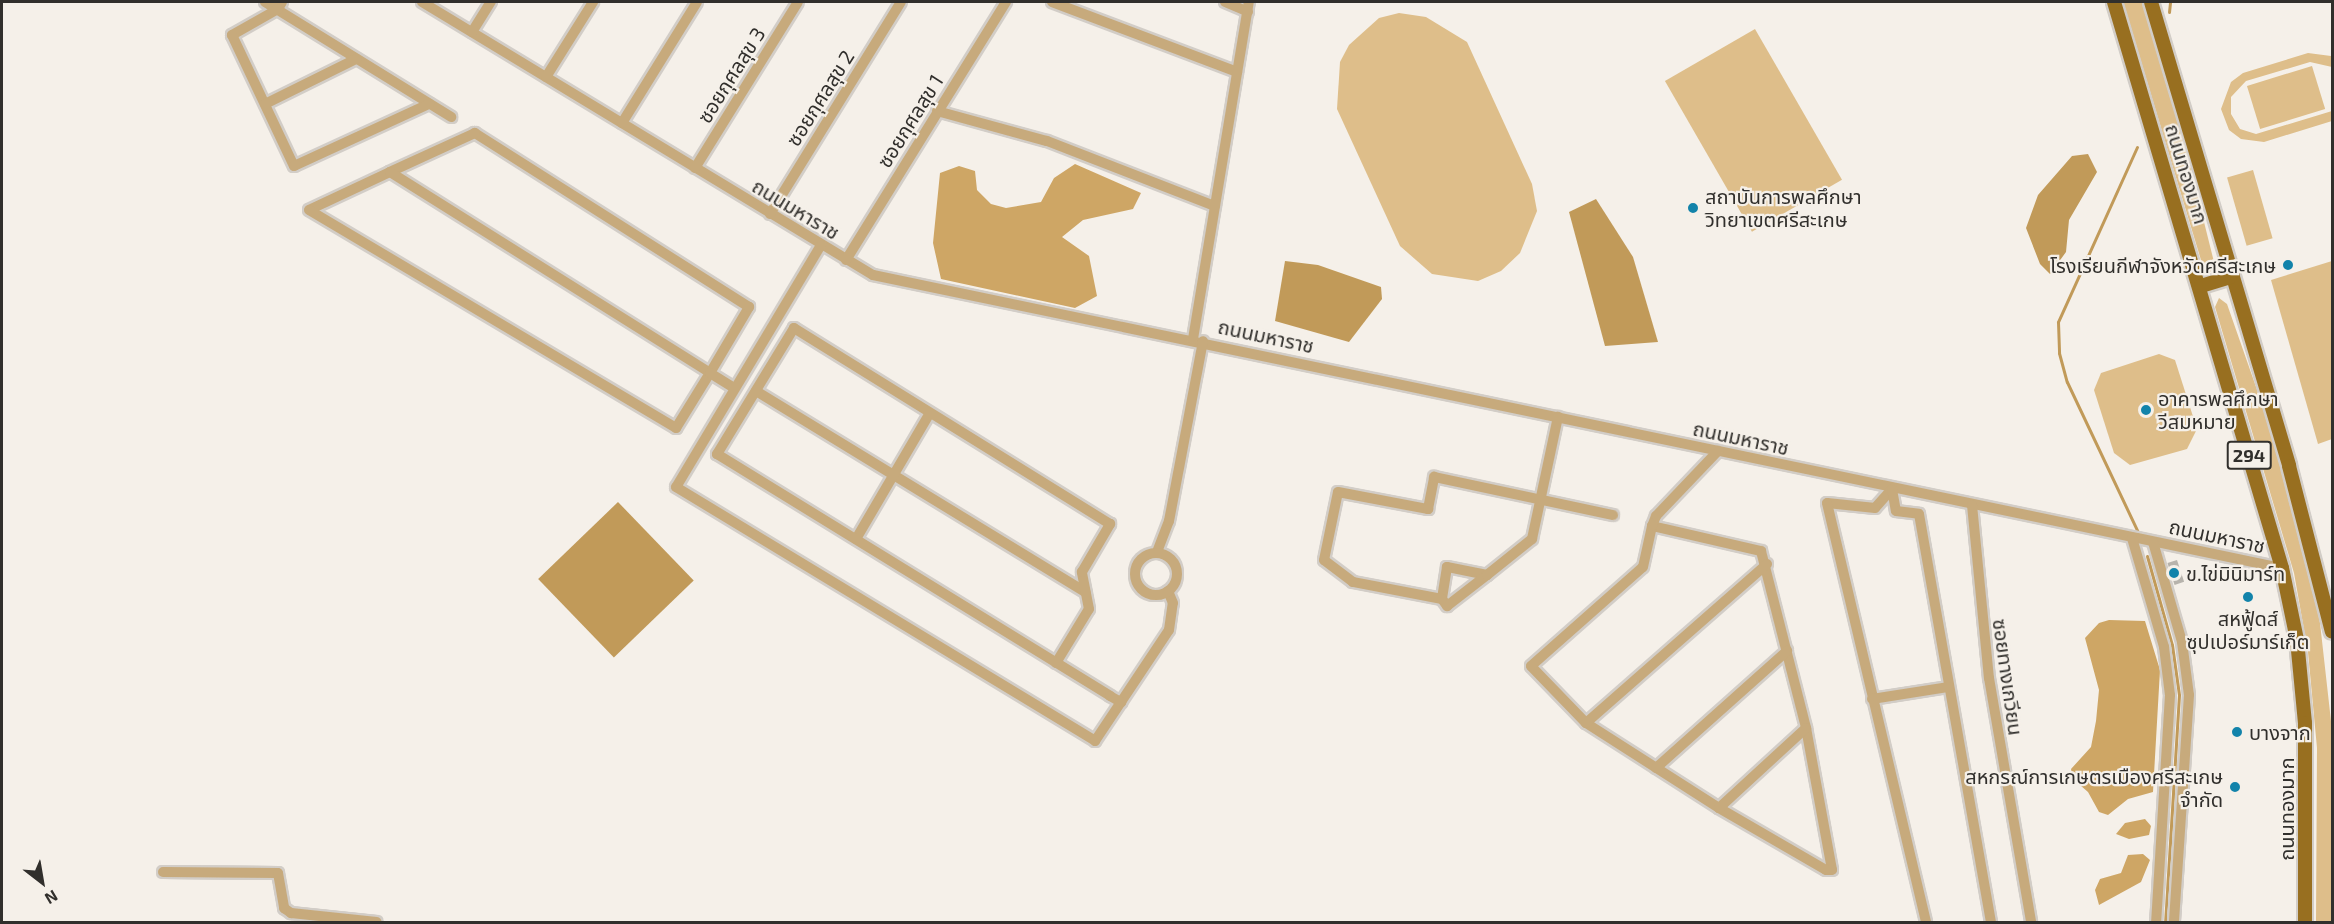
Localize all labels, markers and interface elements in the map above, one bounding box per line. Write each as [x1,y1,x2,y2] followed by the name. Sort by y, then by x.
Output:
[692,23,770,127] street label: ซอยกุศลสุข 3
[781,46,859,150] street label: ซอยกุศลสุข 2
[872,70,948,172] street label: ซอยกุศลสุข 1
[2160,121,2214,227] street label: ถนนทองมาก
[748,174,844,244] street label: ถนนมหาราช
[1705,184,1862,231] place label: สถาบันการพลศึกษา วิทยาเขตศรีสะเกษ
[1686,201,1700,215] marker: สถาบันการพลศึกษา วิทยาเขตศรีสะเกษ
[2050,253,2276,277] place label: โรงเรียนกีฬาจังหวัดศรีสะเกษ
[2281,258,2295,272] marker: โรงเรียนกีฬาจังหวัดศรีสะเกษ
[1216,314,1316,358] street label: ถนนมหาราช
[2158,386,2279,433] place label: อาคารพลศึกษา วีสมหมาย
[2139,403,2153,417] marker: อาคารพลศึกษา วีสมหมาย
[1691,416,1791,460] street label: ถนนมหาราช
[2226,440,2272,470] road number: 294
[2167,514,2267,558] street label: ถนนมหาราช
[2186,561,2285,585] place label: ข.ไข่มินิมาร์ท
[2167,566,2181,580] marker: ข.ไข่มินิมาร์ท
[2241,590,2255,604] marker: สหฟู้ดส์ ซุปเปอร์มาร์เก็ต
[2186,606,2310,653] place label: สหฟู้ดส์ ซุปเปอร์มาร์เก็ต
[1988,617,2028,737] street label: ซอยทางเกวียน
[2249,720,2311,744] place label: บางจาก
[2230,725,2244,739] marker: บางจาก
[2274,757,2298,861] street label: ถนนทองมาก
[1965,764,2223,811] place label: สหกรณ์การเกษตรเมืองศรีสะเกษ จำกัด
[2228,780,2242,794] marker: สหกรณ์การเกษตรเมืองศรีสะเกษ จำกัด
[12,852,72,912] north arrow
[42,887,61,909] text: N

